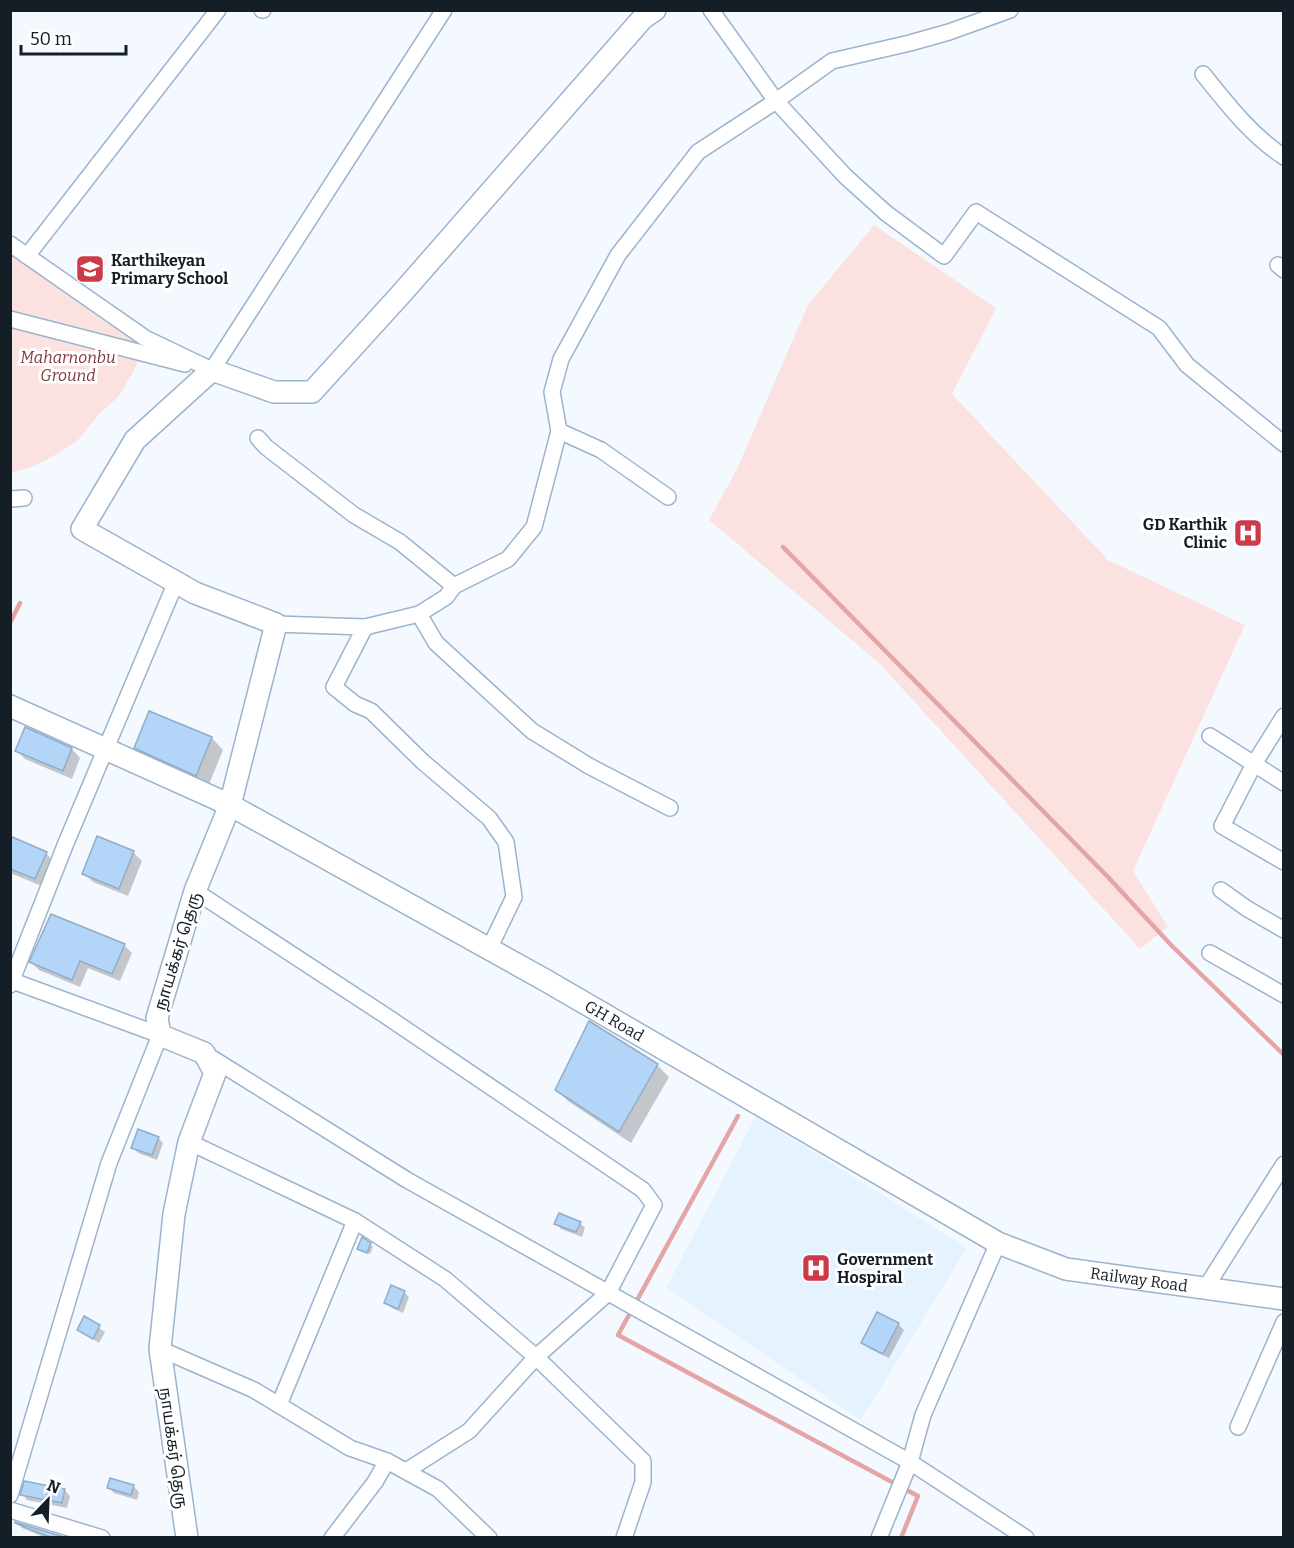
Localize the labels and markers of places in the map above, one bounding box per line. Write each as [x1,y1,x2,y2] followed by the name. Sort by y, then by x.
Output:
[111,251,228,288] place label: Karthikeyan Primary School
[74,253,106,285] school or university icon: Karthikeyan Primary School
[1143,515,1227,552] place label: GD Karthik Clinic
[1232,517,1264,549] hospital icon: GD Karthik Clinic
[837,1250,934,1287] place label: Government Hospiral
[800,1252,832,1284] hospital icon: Government Hospiral

